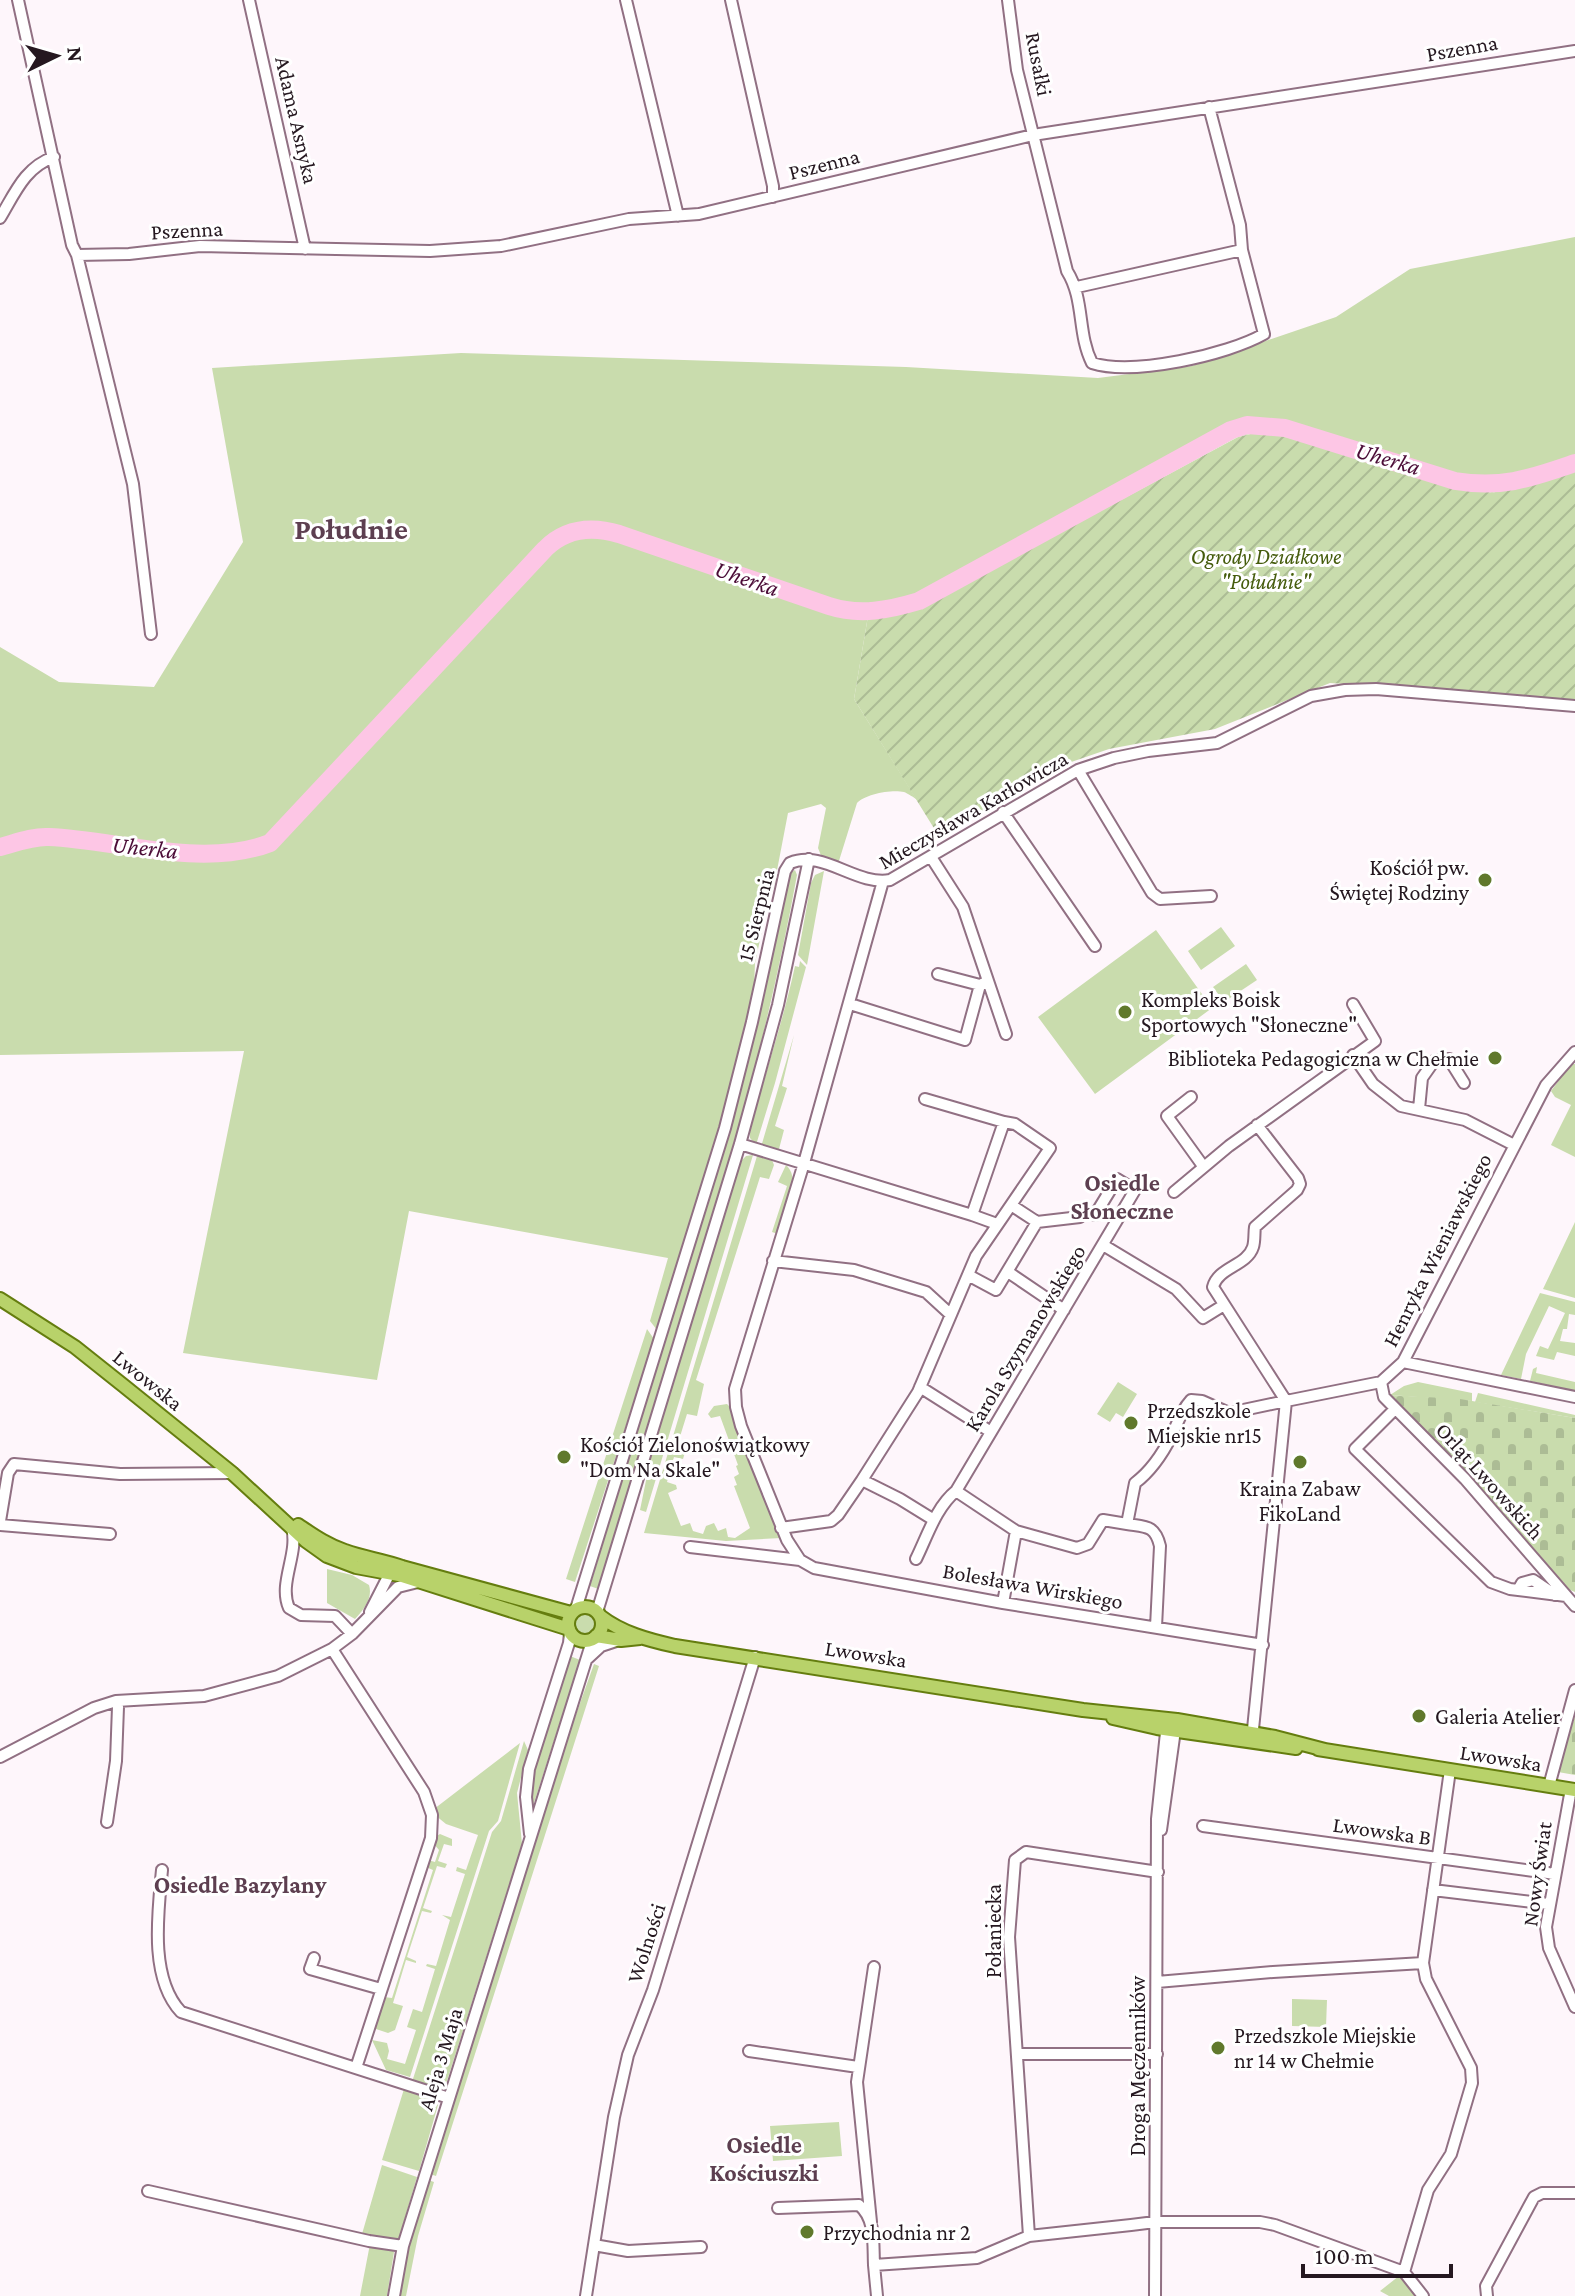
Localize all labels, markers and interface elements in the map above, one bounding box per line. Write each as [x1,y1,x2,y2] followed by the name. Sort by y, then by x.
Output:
[16,16,96,96] north arrow
[1424,29,1500,67] street label: Pszenna
[1021,30,1057,98] street label: Rusałki
[62,46,89,63] text: N
[270,54,324,186] street label: Adama Asnyka
[786,143,862,185] street label: Pszenna
[150,216,224,244] street label: Pszenna
[1353,436,1423,480] water label: Uherka
[294,512,408,545] district label: Południe
[1191,544,1342,594] park label: Ogrody Działkowe "Południe"
[711,554,783,602] water label: Uherka
[874,746,1072,874] street label: Mieczysława Karłowicza
[111,830,179,864] water label: Uherka
[1330,855,1470,905] place label: Kościół pw. Świętej Rodziny
[732,866,780,964] street label: 15 Sierpnia
[1476,871,1494,889] marker: Kościół pw. Świętej Rodziny
[1141,987,1357,1037] place label: Kompleks Boisk Sportowych "Słoneczne"
[1116,1003,1134,1021] marker: Kompleks Boisk Sportowych "Słoneczne"
[1168,1046,1479,1071] place label: Biblioteka Pedagogiczna w Chełmie
[1486,1049,1504,1067] marker: Biblioteka Pedagogiczna w Chełmie
[1377,1149,1497,1351] street label: Henryka Wieniawskiego
[1070,1169,1174,1224] district label: Osiedle Słoneczne
[959,1240,1091,1436] street label: Karola Szymanowskiego
[108,1344,188,1416] street label: Lwowska
[1147,1398,1262,1448] place label: Przedszkole Miejskie nr15
[1122,1414,1140,1432] marker: Przedszkole Miejskie nr15
[1431,1417,1549,1545] street label: Orląt Lwowskich
[580,1432,811,1482] place label: Kościół Zielonoświątkowy "Dom Na Skale"
[555,1448,573,1466] marker: Kościół Zielonoświątkowy "Dom Na Skale"
[1291,1453,1309,1471] marker: Kraina Zabaw FikoLand
[1239,1476,1361,1526] place label: Kraina Zabaw FikoLand
[941,1558,1125,1614] street label: Bolesława Wirskiego
[823,1635,909,1673] street label: Lwowska
[1435,1704,1561,1729] place label: Galeria Atelier
[1410,1707,1428,1725] marker: Galeria Atelier
[1458,1739,1544,1777] street label: Lwowska
[1331,1812,1433,1850] street label: Lwowska B
[1517,1819,1557,1928] street label: Nowy Świat
[154,1871,327,1898] district label: Osiedle Bazylany
[981,1884,1006,1978] street label: Połaniecka
[621,1900,671,1986] street label: Wolności
[1125,1975,1150,2156] street label: Droga Męczenników
[413,2005,467,2113] street label: Aleja 3 Maja
[1234,2023,1416,2073] place label: Przedszkole Miejskie nr 14 w Chełmie
[1209,2039,1227,2057] marker: Przedszkole Miejskie nr 14 w Chełmie
[709,2131,819,2186] district label: Osiedle Kościuszki
[823,2220,970,2245] place label: Przychodnia nr 2
[798,2223,816,2241] marker: Przychodnia nr 2
[1303,2228,1451,2278] scale bar
[1315,2242,1374,2269] text: 100 m

